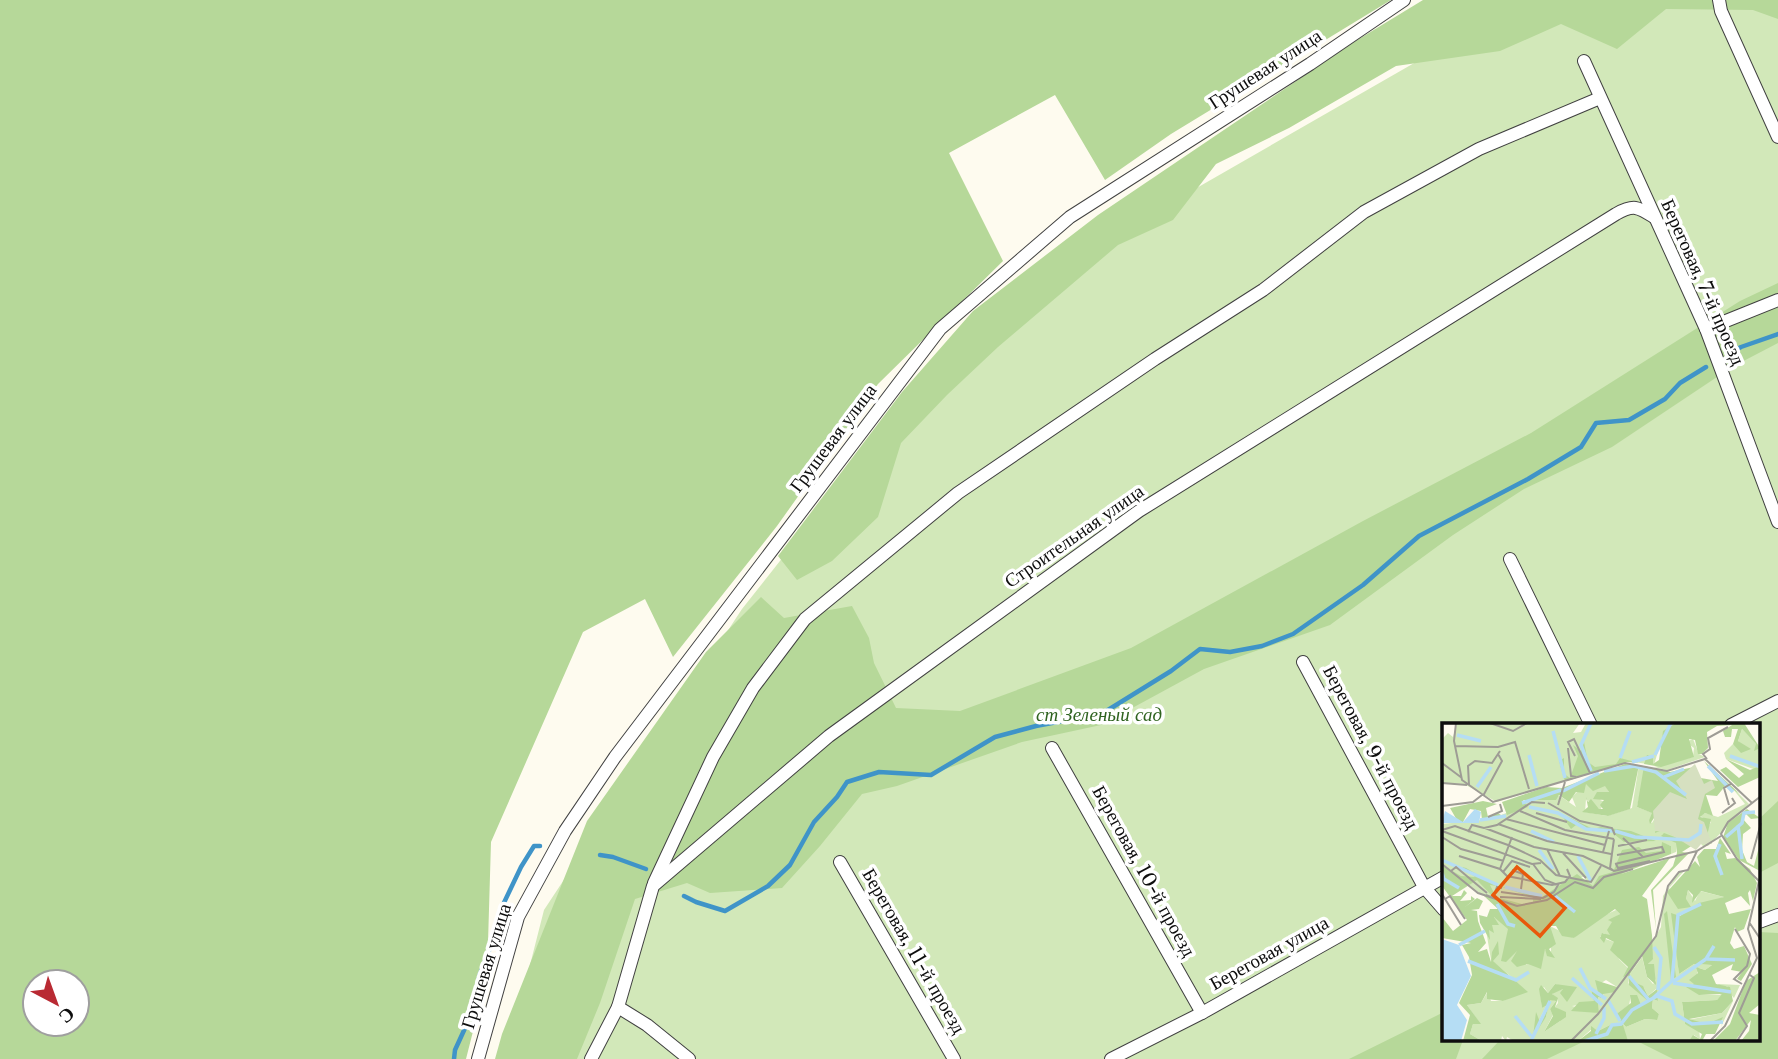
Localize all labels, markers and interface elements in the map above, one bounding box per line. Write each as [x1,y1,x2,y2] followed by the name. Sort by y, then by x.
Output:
[1204,24,1326,114] street label: Грушевая улица
[1656,195,1750,369] street label: Береговая, 7-й проезд
[785,379,882,497] street label: Грушевая улица
[1000,479,1149,593] street label: Строительная улица
[1318,661,1424,833] street label: Береговая, 9-й проезд
[1036,703,1162,726] park label: ст Зеленый сад
[1442,723,1760,1042] inset map
[1087,781,1201,961] street label: Береговая, 10-й проезд
[857,864,971,1038] street label: Береговая, 11-й проезд
[456,900,516,1031] street label: Грушевая улица
[1206,911,1333,995] street label: Береговая улица
[21,968,91,1038] north arrow
[54,1002,80,1029] text: С

